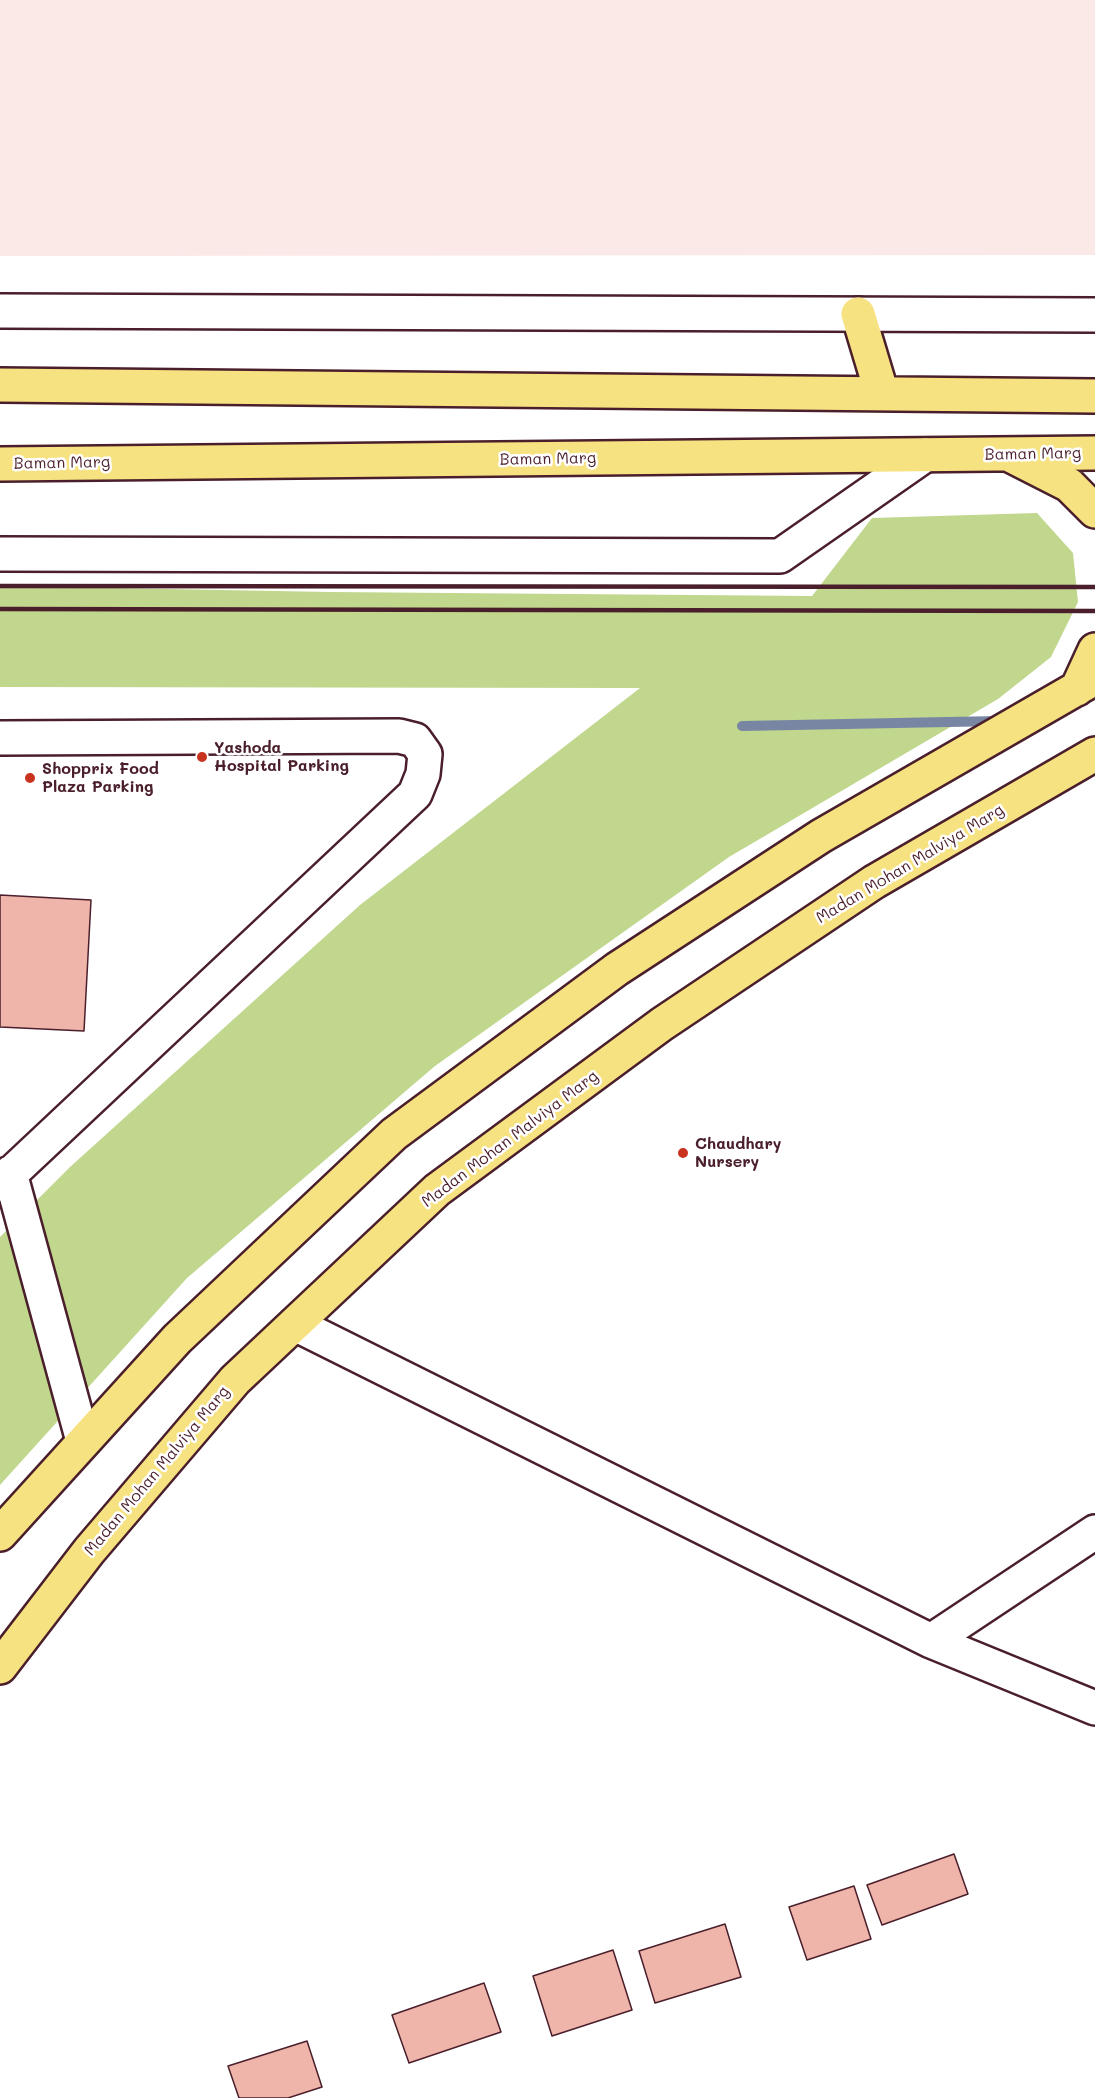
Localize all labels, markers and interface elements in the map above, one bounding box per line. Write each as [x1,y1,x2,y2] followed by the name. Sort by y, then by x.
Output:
[985,444,1081,464] street label: Baman Marg
[500,449,596,469] street label: Baman Marg
[14,453,110,473] street label: Baman Marg
[214,738,349,776] place label: Yashoda Hospital Parking
[195,750,209,764] marker: Yashoda Hospital Parking
[42,759,159,797] place label: Shopprix Food Plaza Parking
[23,771,37,785] marker: Shopprix Food Plaza Parking
[813,800,1007,928] street label: Madan Mohan Malviya Marg
[418,1066,602,1212] street label: Madan Mohan Malviya Marg
[695,1134,781,1172] place label: Chaudhary Nursery
[676,1146,690,1160] marker: Chaudhary Nursery
[80,1382,234,1560] street label: Madan Mohan Malviya Marg

